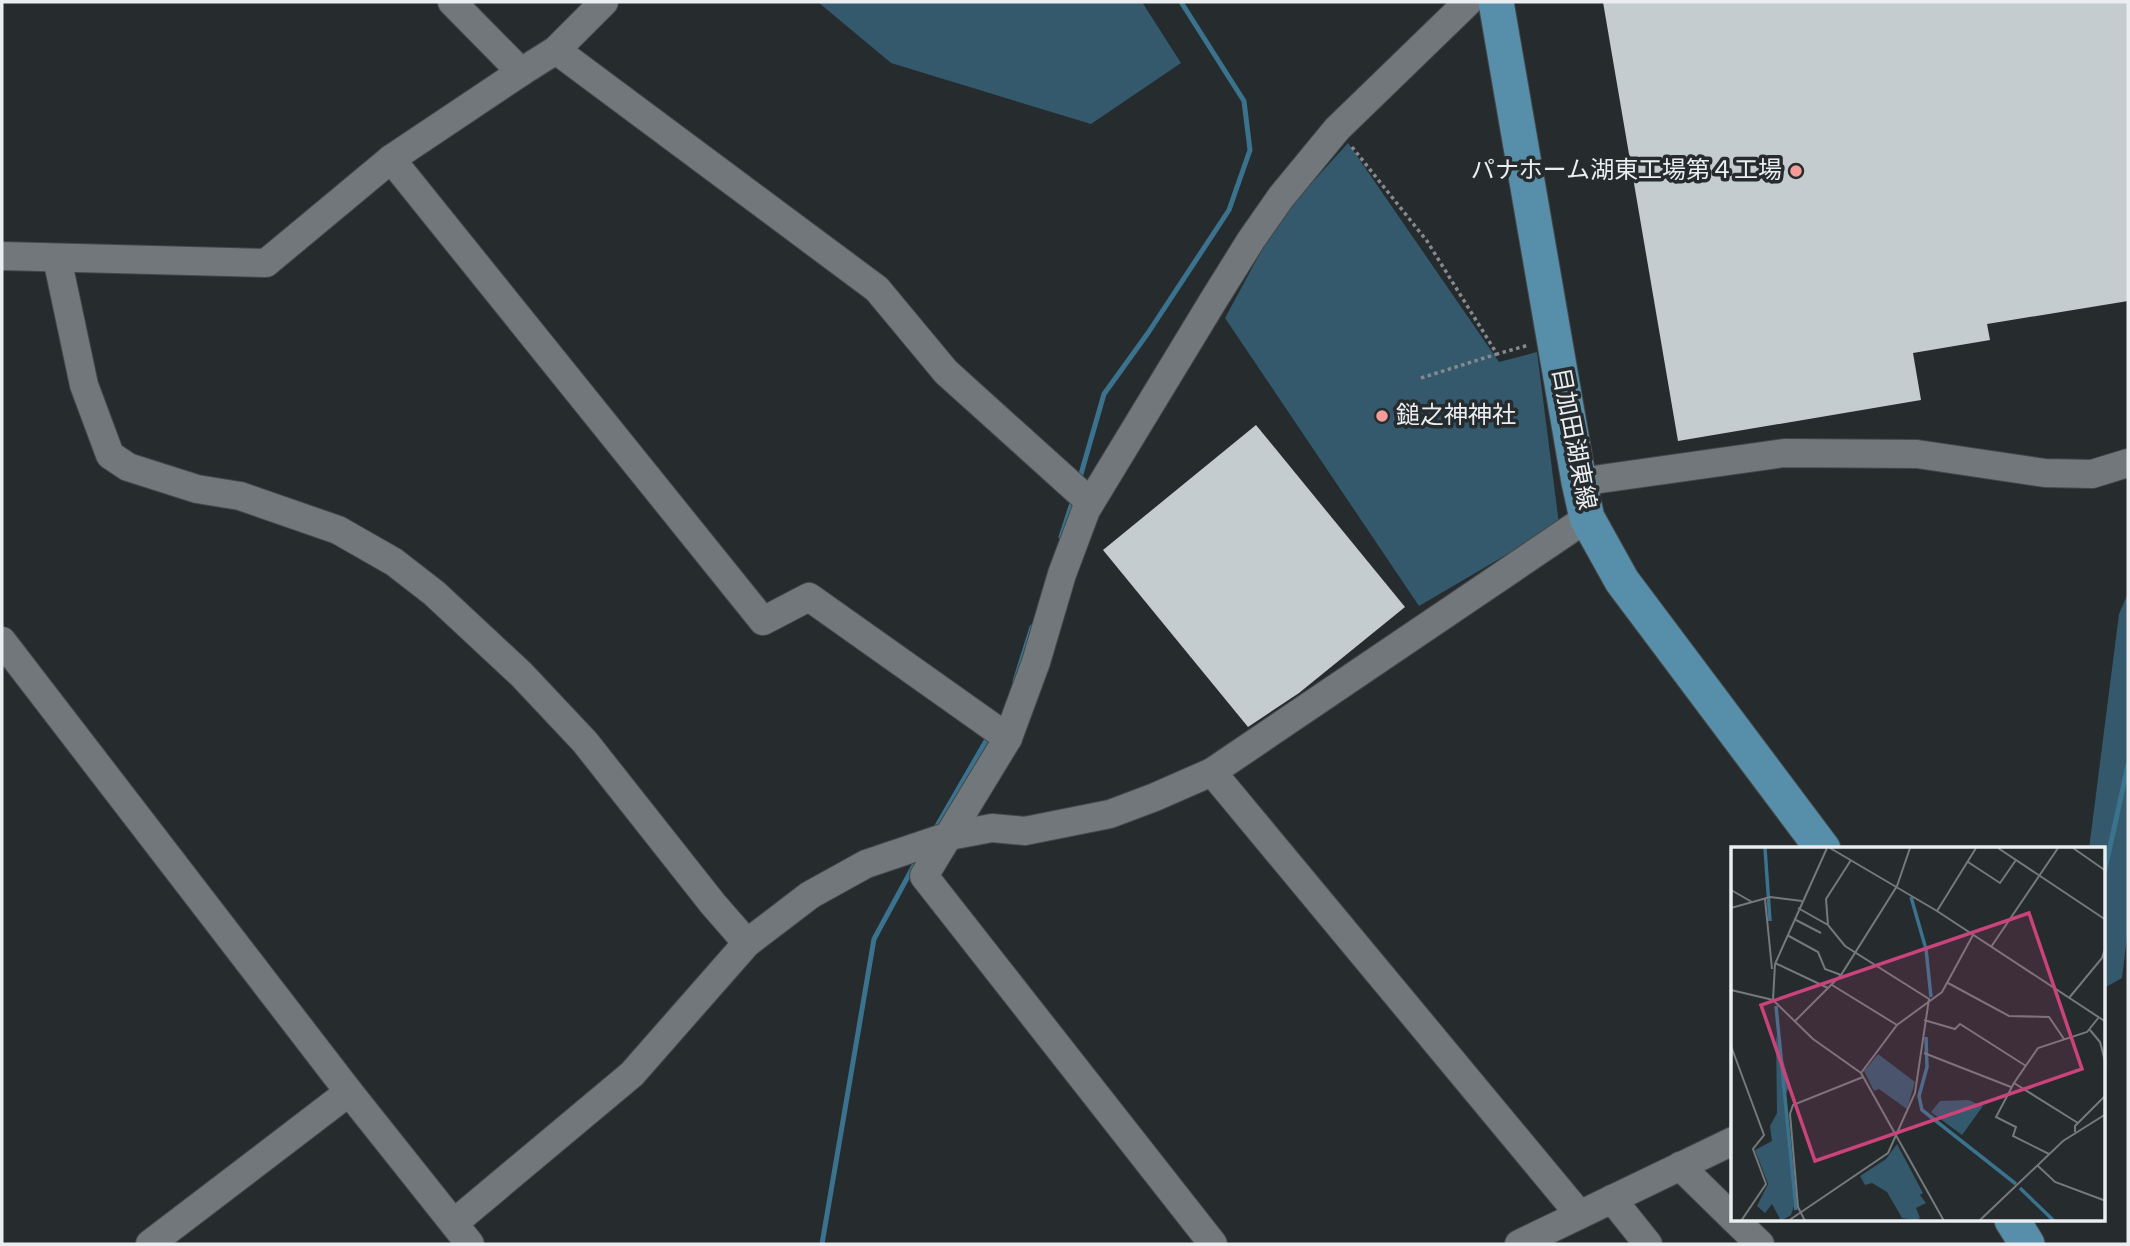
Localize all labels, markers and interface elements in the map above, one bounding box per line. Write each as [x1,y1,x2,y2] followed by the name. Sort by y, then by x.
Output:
[1471,157,1782,183] place label: パナホーム湖東工場第４工場
[1788,163,1804,179] marker: パナホーム湖東工場第４工場
[1547,366,1600,512] street label: 目加田湖東線
[1396,402,1516,428] place label: 鎚之神神社
[1374,408,1390,424] marker: 鎚之神神社
[1731,847,2106,1222] inset map

